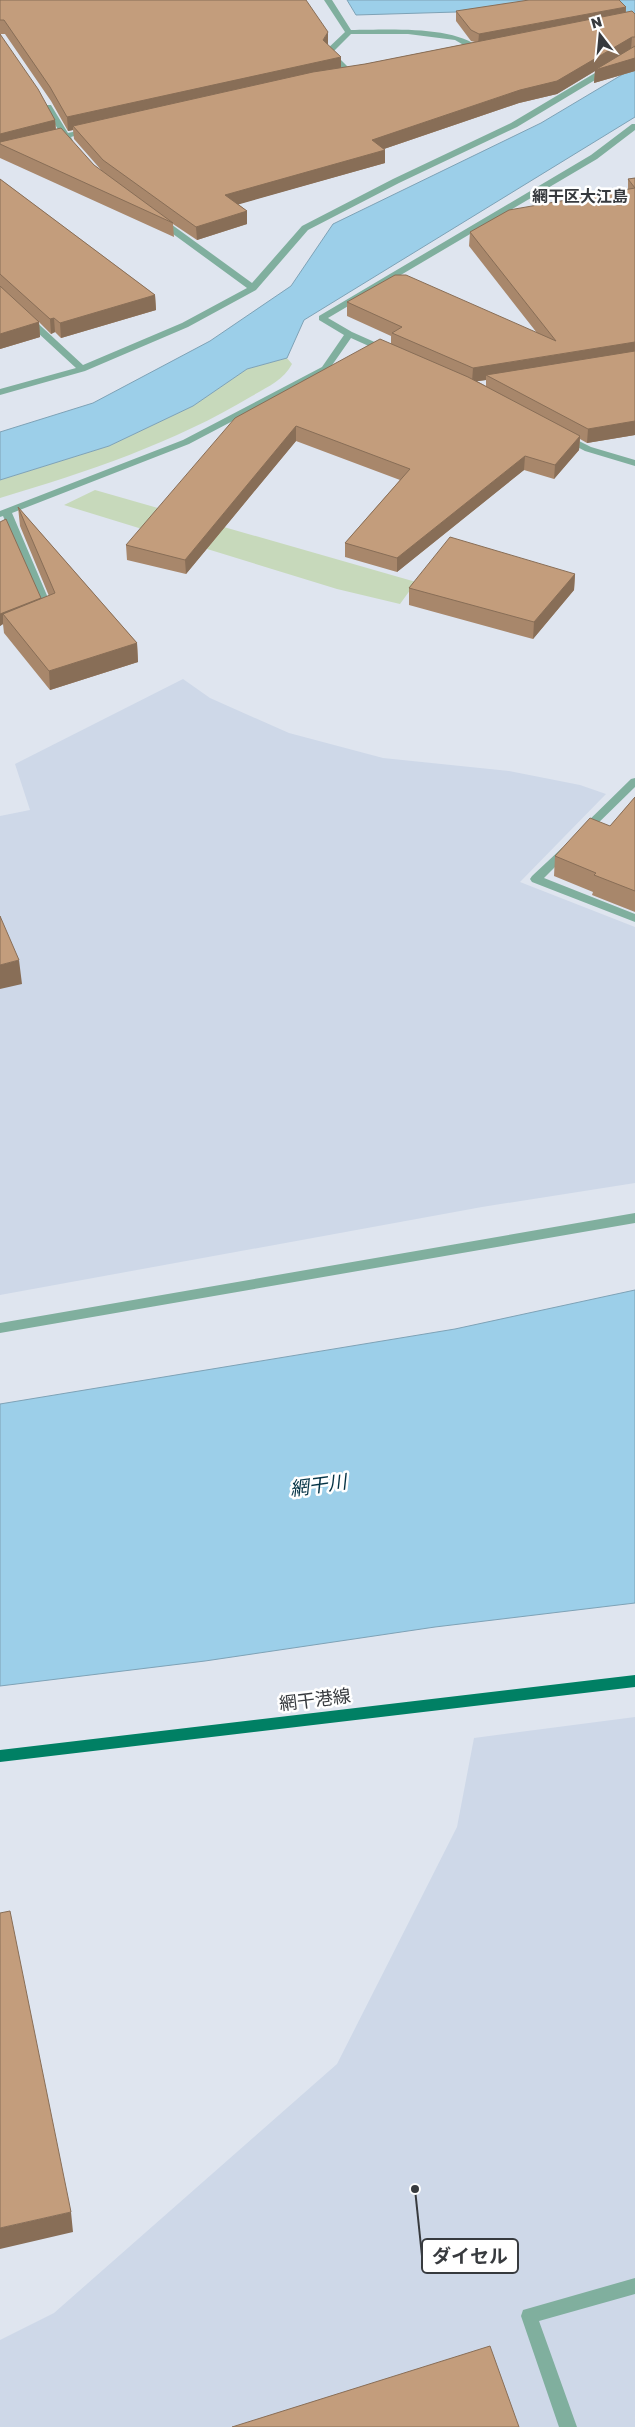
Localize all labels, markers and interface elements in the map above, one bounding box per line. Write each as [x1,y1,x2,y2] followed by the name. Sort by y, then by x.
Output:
[575,10,625,60] north arrow
[589,12,604,32] text: N
[532,186,628,206] district label: 網干区大江島
[288,1469,350,1500] water label: 網干川
[278,1684,352,1714] street label: 網干港線
[422,2239,518,2273] callout: ダイセル
[432,2244,508,2267] text: ダイセル

